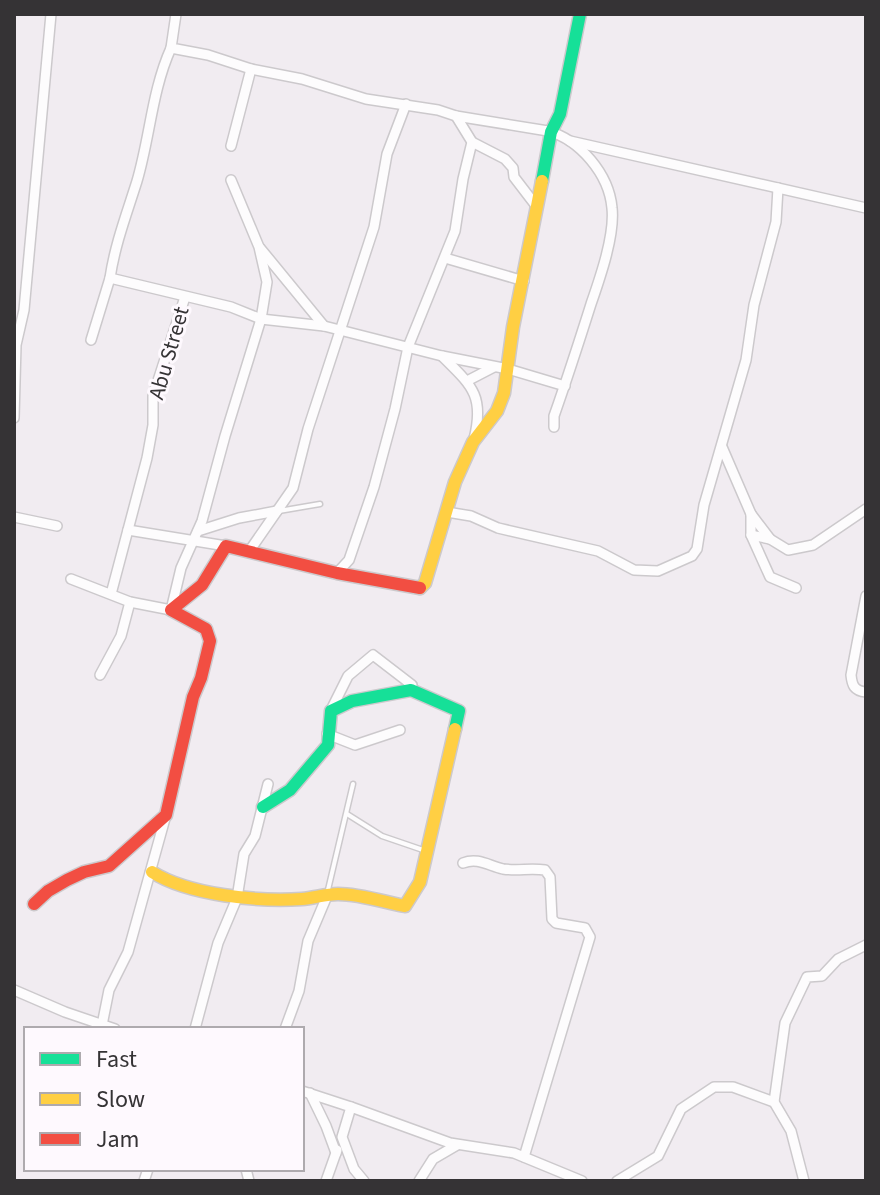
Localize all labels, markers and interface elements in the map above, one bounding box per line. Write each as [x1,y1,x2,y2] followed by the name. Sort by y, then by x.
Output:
[140,302,198,403] street label: Abu Street
[24,1027,304,1171] legend
[96,1042,137,1077] text: Fast
[96,1082,145,1117] text: Slow
[96,1122,140,1157] text: Jam

